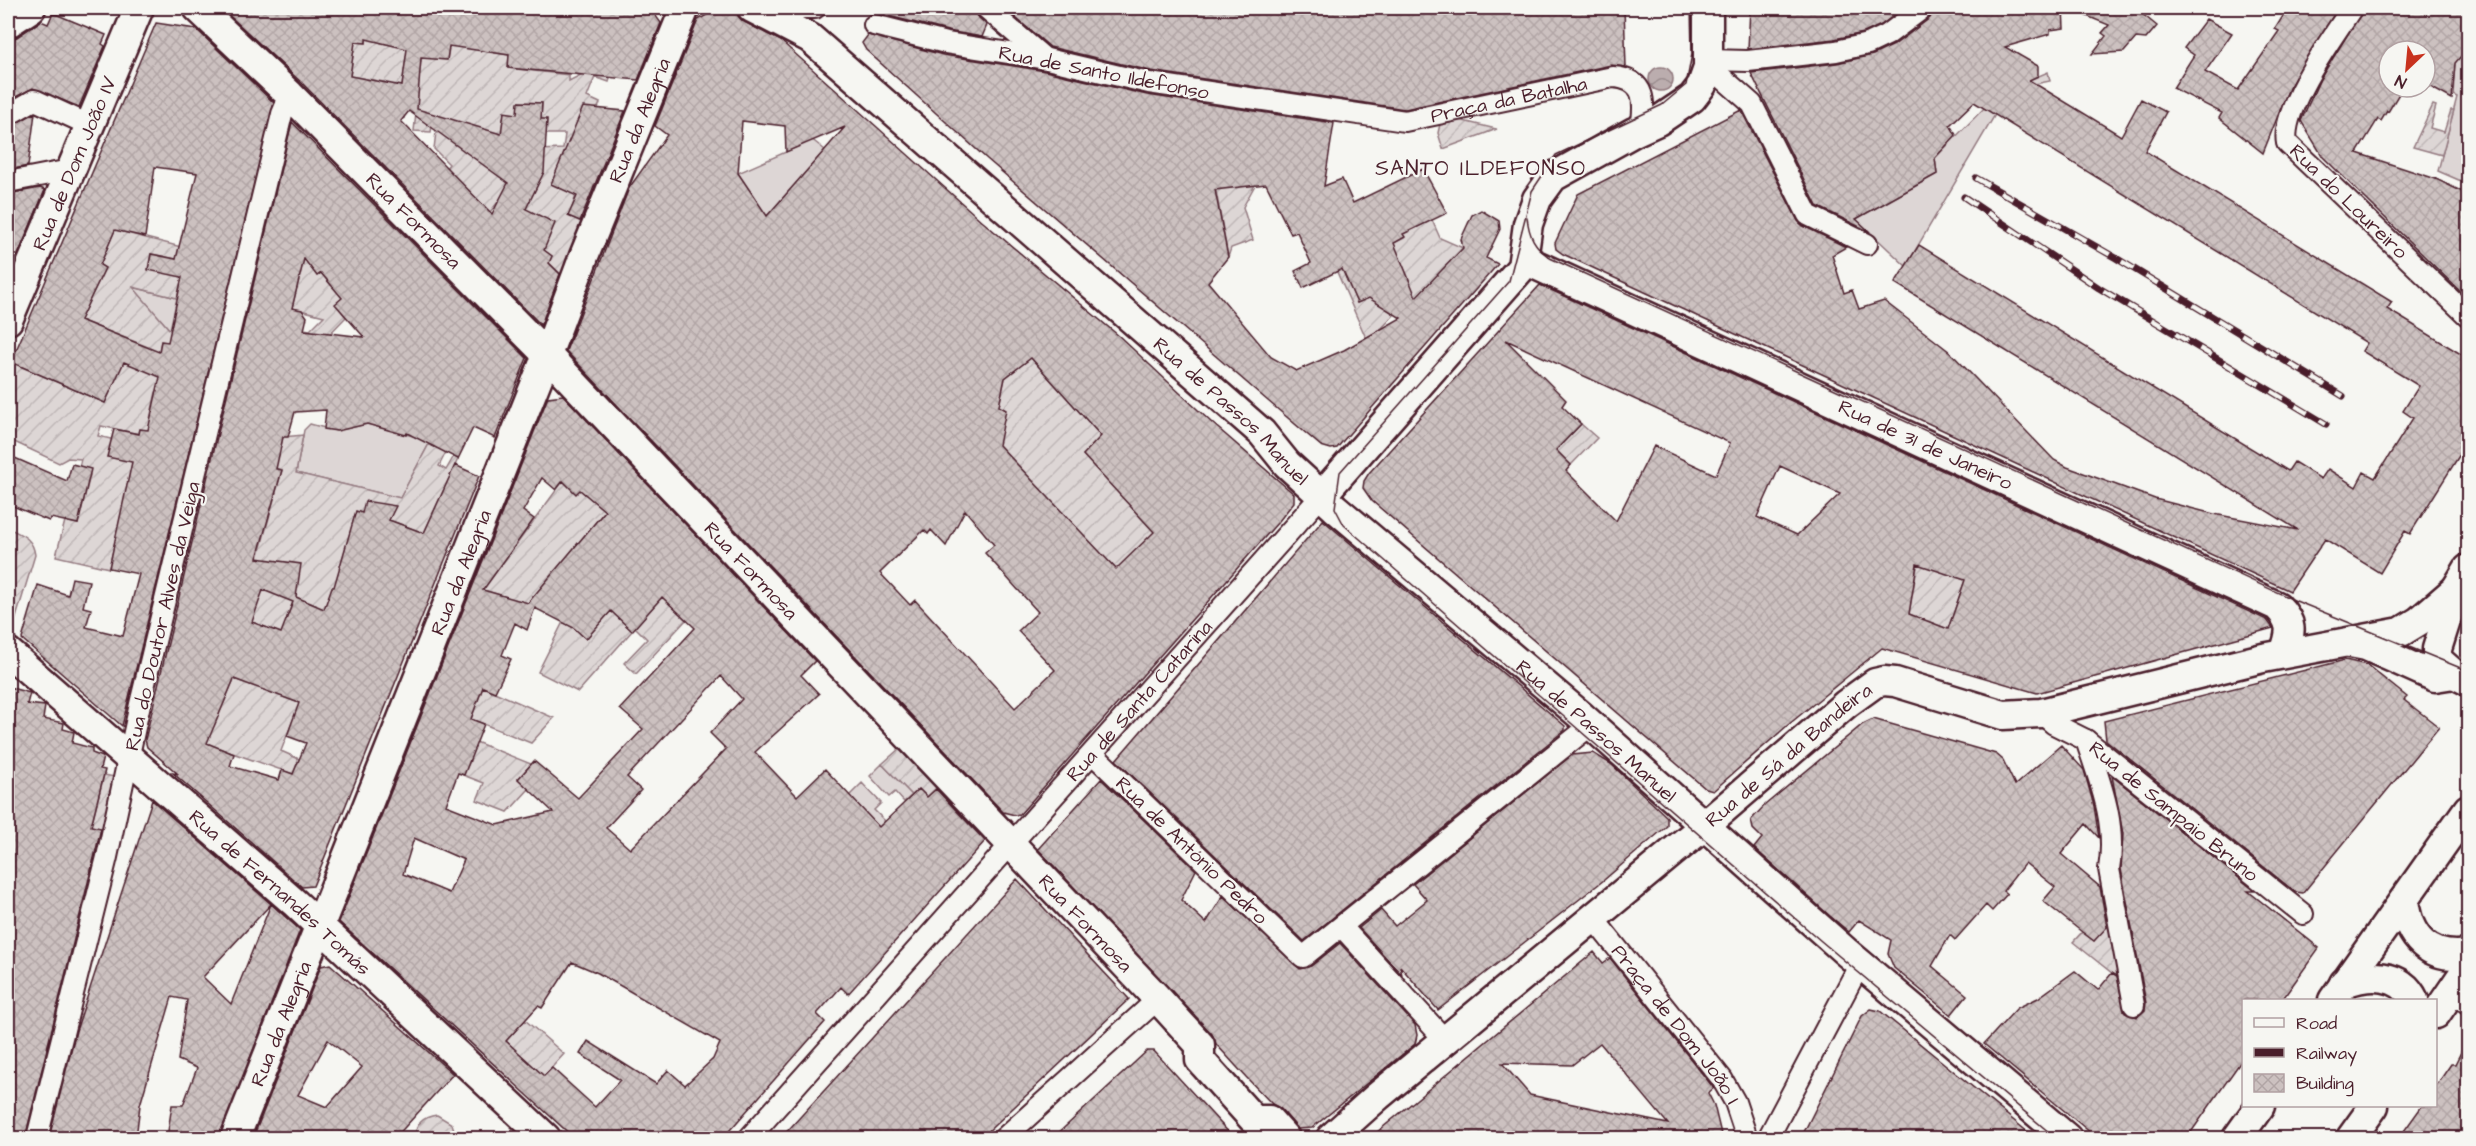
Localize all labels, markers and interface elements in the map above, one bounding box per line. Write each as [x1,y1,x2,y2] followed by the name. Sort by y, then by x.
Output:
[996,39,1211,107] street label: Rua de Santo Ildefonso
[2377,39,2437,99] north arrow
[602,54,678,187] street label: Rua da Alegria
[2392,69,2410,94] text: N
[1428,70,1590,130] street label: Praça da Batalha
[26,72,124,255] street label: Rua de Dom João IV
[2283,138,2414,265] street label: Rua do Loureiro
[1375,154,1587,183] district label: SANTO ILDEFONSO
[359,167,467,276] street label: Rua Formosa
[1147,331,1314,492] street label: Rua de Passos Manuel
[1834,393,2017,497] street label: Rua de 31 de Janeiro
[118,479,209,754] street label: Rua do Doutor Alves da Veiga
[424,506,499,639] street label: Rua da Alegria
[697,516,804,626] street label: Rua Formosa
[1060,614,1219,788] street label: Rua de Santa Catarina
[1509,654,1682,809] street label: Rua de Passos Manuel
[1699,676,1878,834] street label: Rua de Sá da Bandeira
[2083,735,2264,889] street label: Rua de Sampaio Bruno
[1109,770,1274,931] street label: Rua de António Pedro
[182,803,377,982] street label: Rua de Fernandes Tomás
[1032,868,1139,979] street label: Rua Formosa
[1604,939,1746,1110] street label: Praça de Dom João I
[244,957,319,1091] street label: Rua da Alegria
[2242,999,2437,1107] legend
[2296,1011,2337,1036] text: Road
[2296,1041,2357,1067] text: Railway
[2296,1071,2354,1097] text: Building

